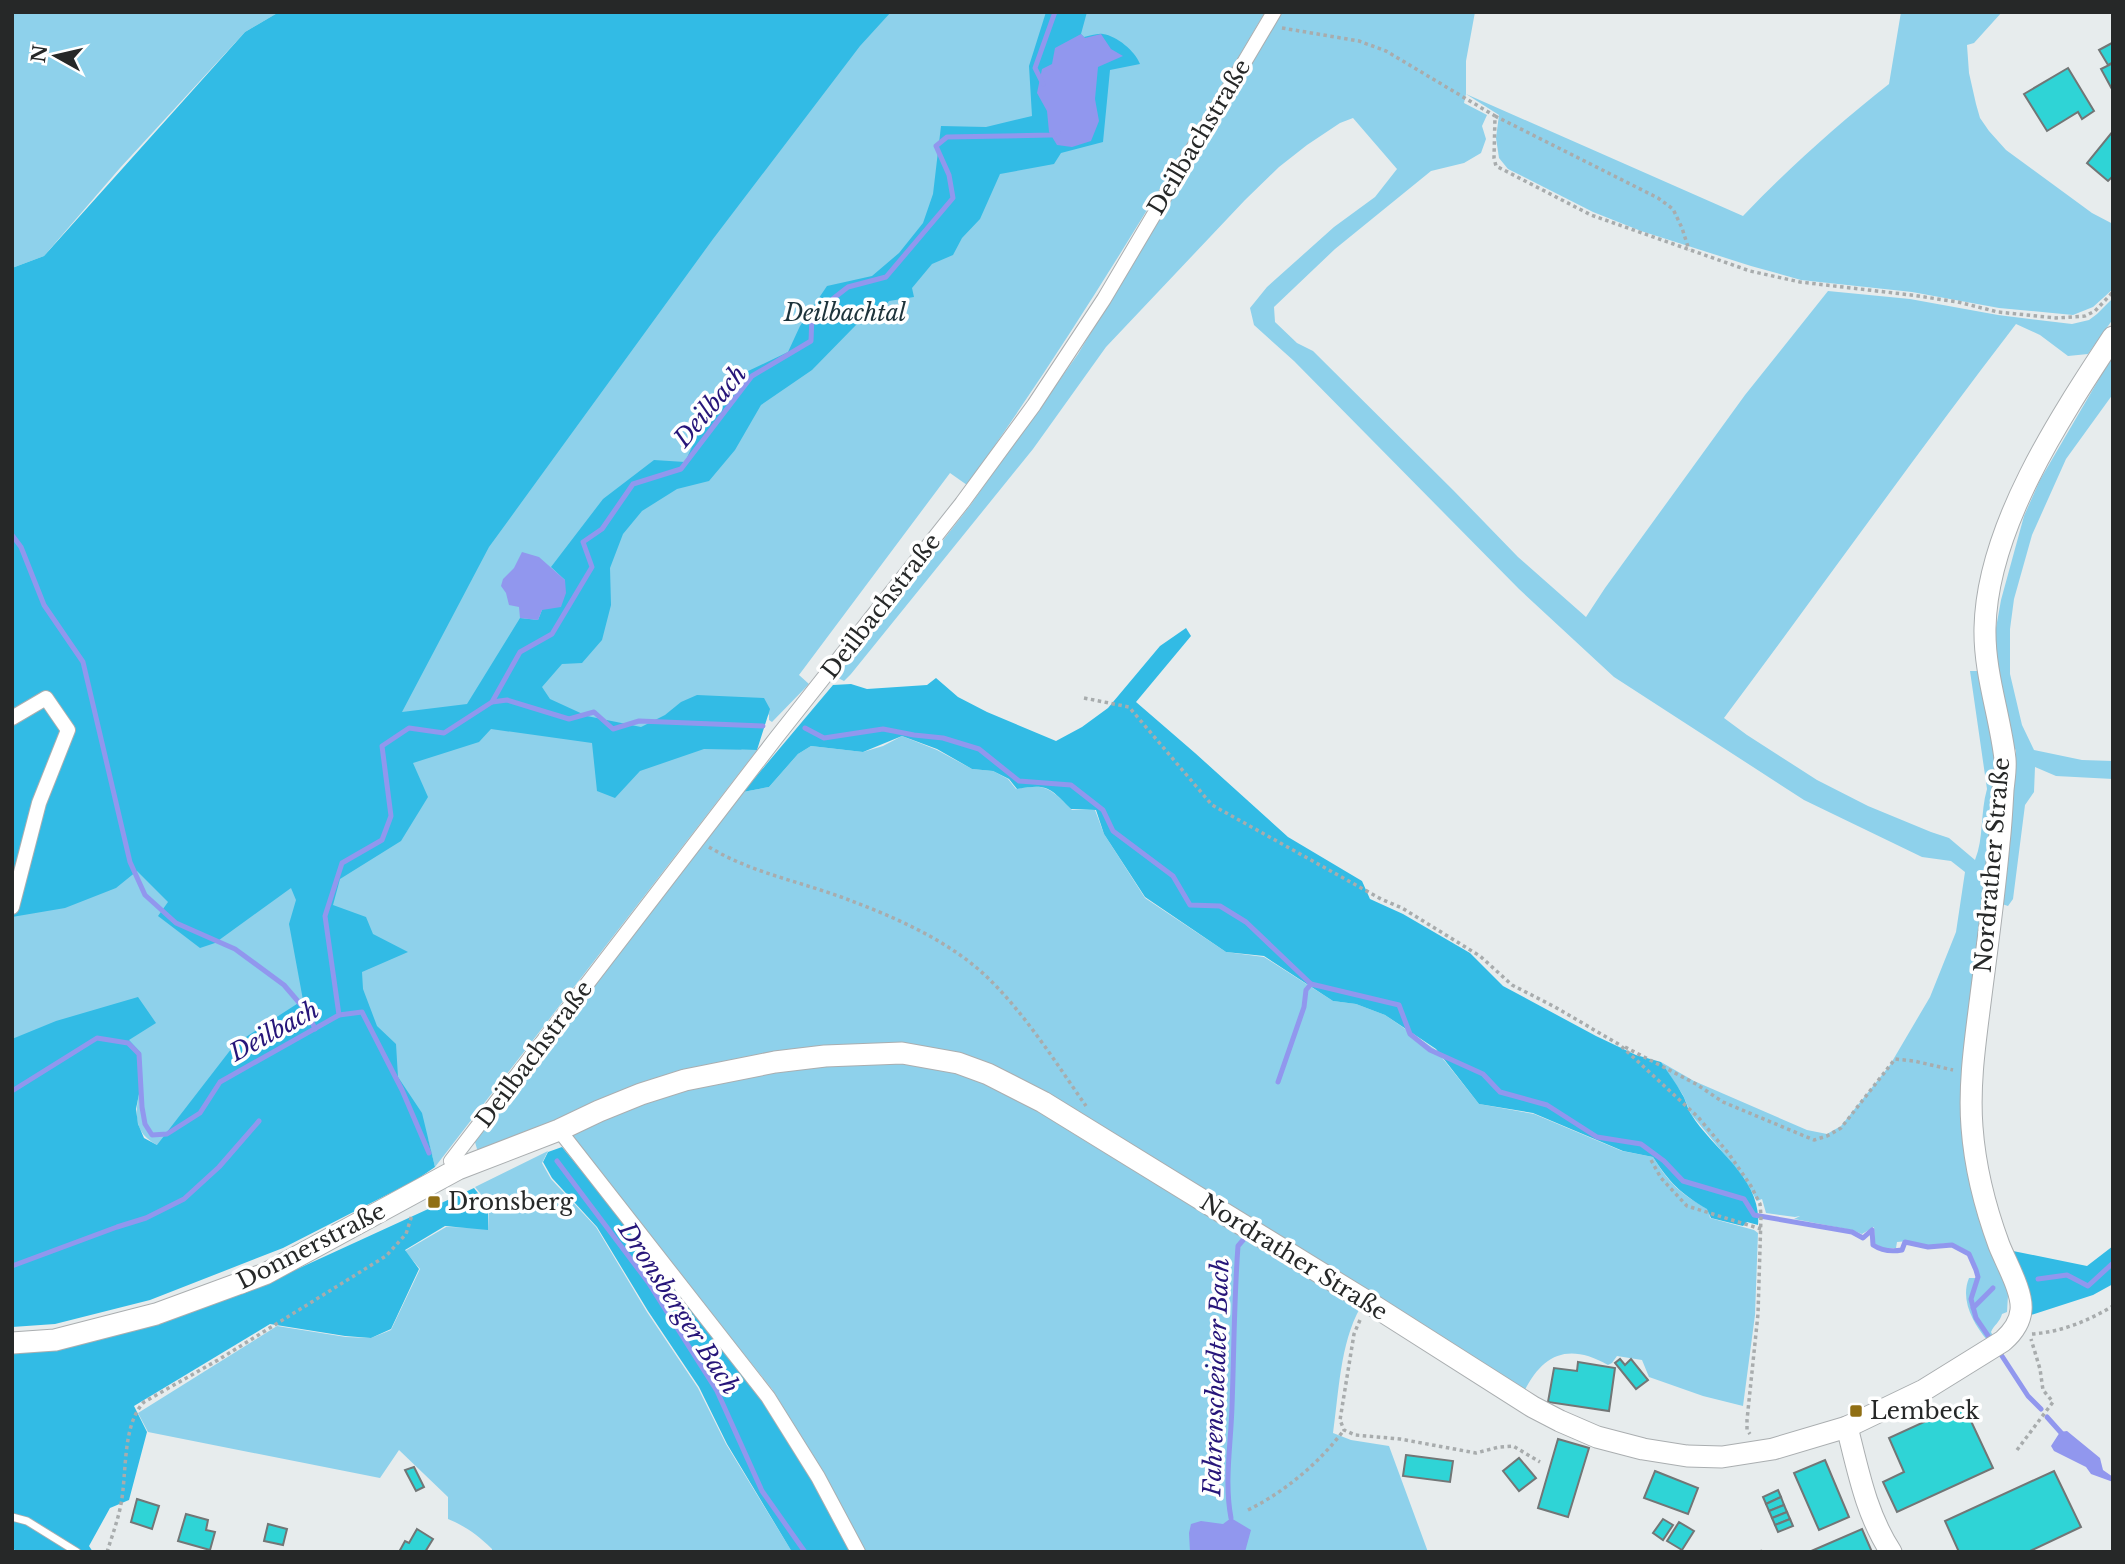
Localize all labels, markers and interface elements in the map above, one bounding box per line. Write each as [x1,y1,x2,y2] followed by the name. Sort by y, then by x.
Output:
[21,21,91,91] north arrow
[27,43,52,64] text: N
[1142,54,1256,220] street label: Deilbachstraße
[783,299,907,327] park label: Deilbachtal
[667,359,752,453] water label: Deilbach
[816,528,946,684] street label: Deilbachstraße
[1969,756,2015,974] street label: Nordrather Straße
[470,975,598,1133] street label: Deilbachstraße
[223,995,324,1068] water label: Deilbach
[448,1188,574,1216] place label: Dronsberg
[1195,1188,1393,1326] street label: Nordrather Straße
[426,1194,442,1210] marker: Dronsberg
[232,1197,390,1295] street label: Donnerstraße
[612,1216,745,1399] water label: Dronsberger Bach
[1197,1257,1235,1498] water label: Fahrenscheidter Bach
[1870,1397,1980,1425] place label: Lembeck
[1848,1403,1864,1419] marker: Lembeck

